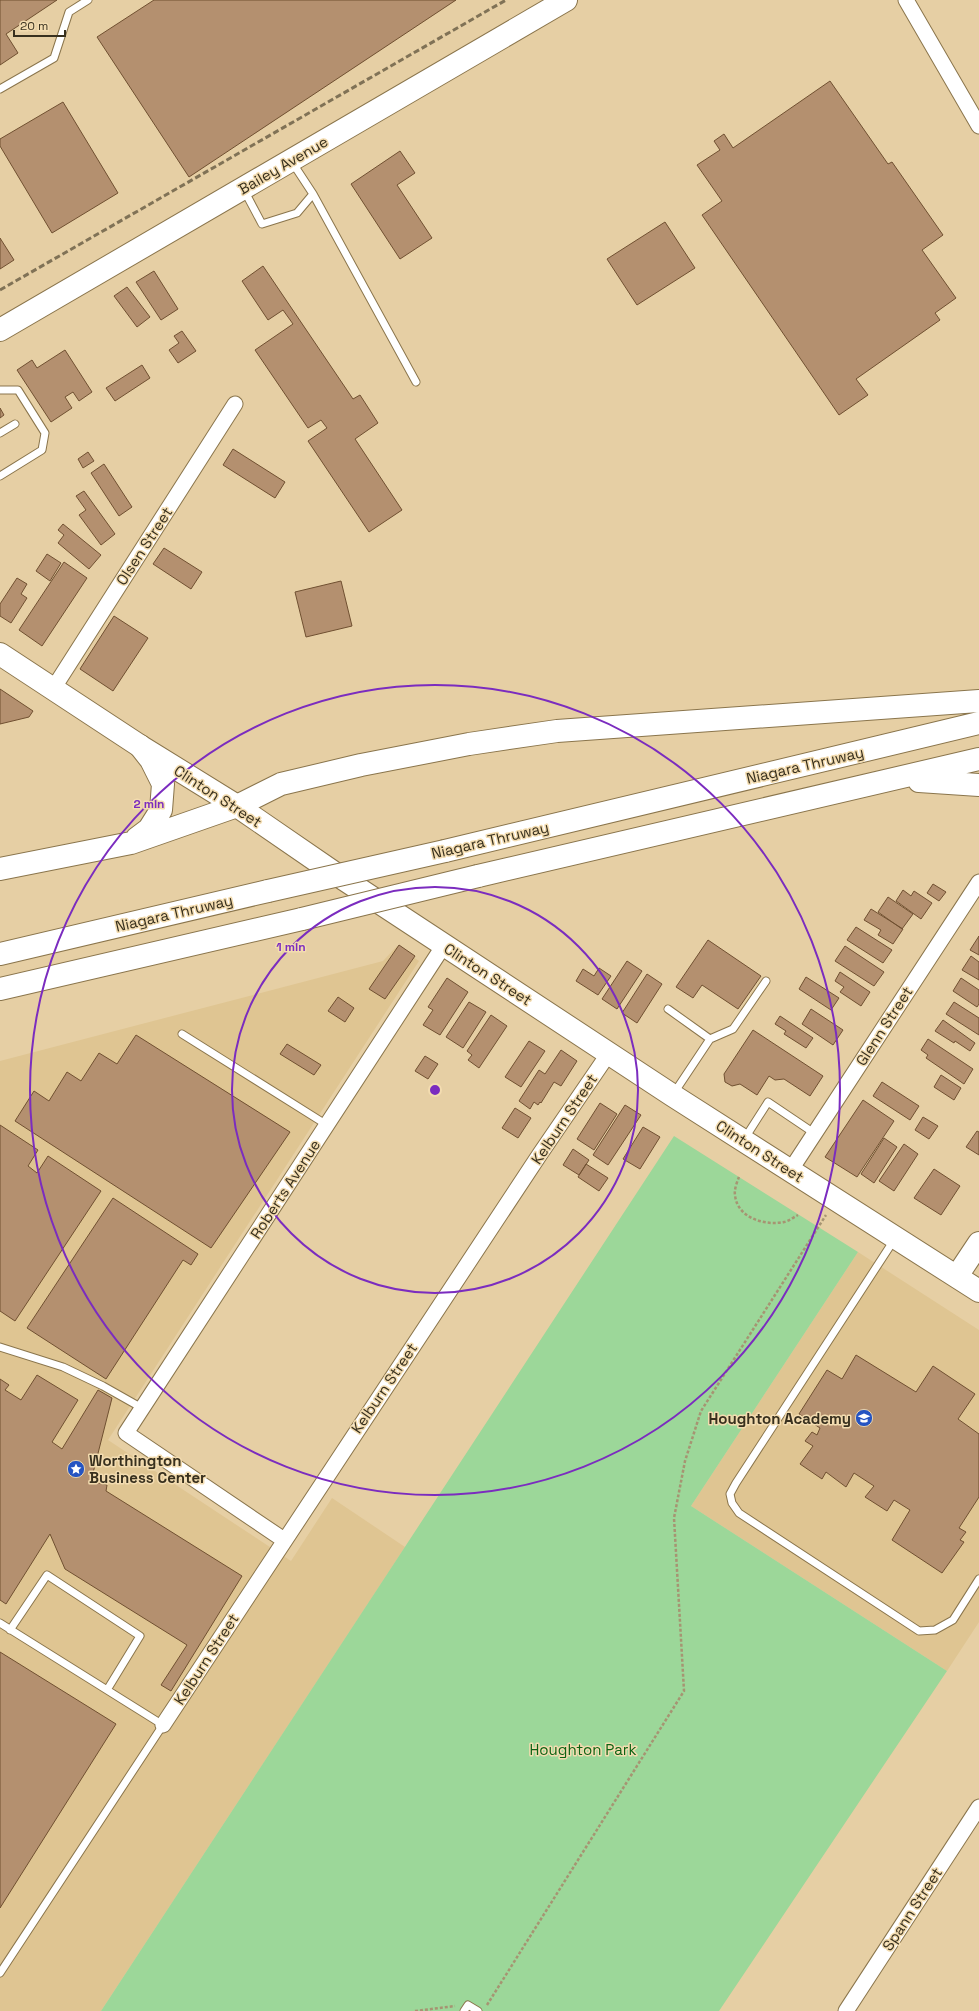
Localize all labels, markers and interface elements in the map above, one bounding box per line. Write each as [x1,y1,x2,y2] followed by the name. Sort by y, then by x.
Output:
[14,12,65,38] scale bar
[20,18,48,34] text: 20 m
[235,132,331,198] street label: Bailey Avenue
[112,503,176,589] street label: Olsen Street
[744,742,866,788] street label: Niagara Thruway
[171,761,266,831] street label: Clinton Street
[133,796,165,812] text: 2 min
[429,817,551,863] street label: Niagara Thruway
[113,890,235,936] street label: Niagara Thruway
[276,939,306,955] text: 1 min
[441,939,536,1009] street label: Clinton Street
[851,983,917,1069] street label: Glenn Street
[527,1070,601,1168] street label: Kelburn Street
[428,1083,442,1097] centre of rings
[713,1116,808,1186] street label: Clinton Street
[246,1136,324,1242] street label: Roberts Avenue
[347,1339,421,1437] street label: Kelburn Street
[854,1408,874,1428] school or university icon: Houghton Academy
[709,1409,851,1428] place label: Houghton Academy
[89,1451,206,1487] place label: Worthington Business Center
[66,1459,86,1479] place icon: Worthington Business Center
[169,1610,243,1708] street label: Kelburn Street
[529,1740,637,1759] park label: Houghton Park
[878,1864,946,1954] street label: Spann Street

